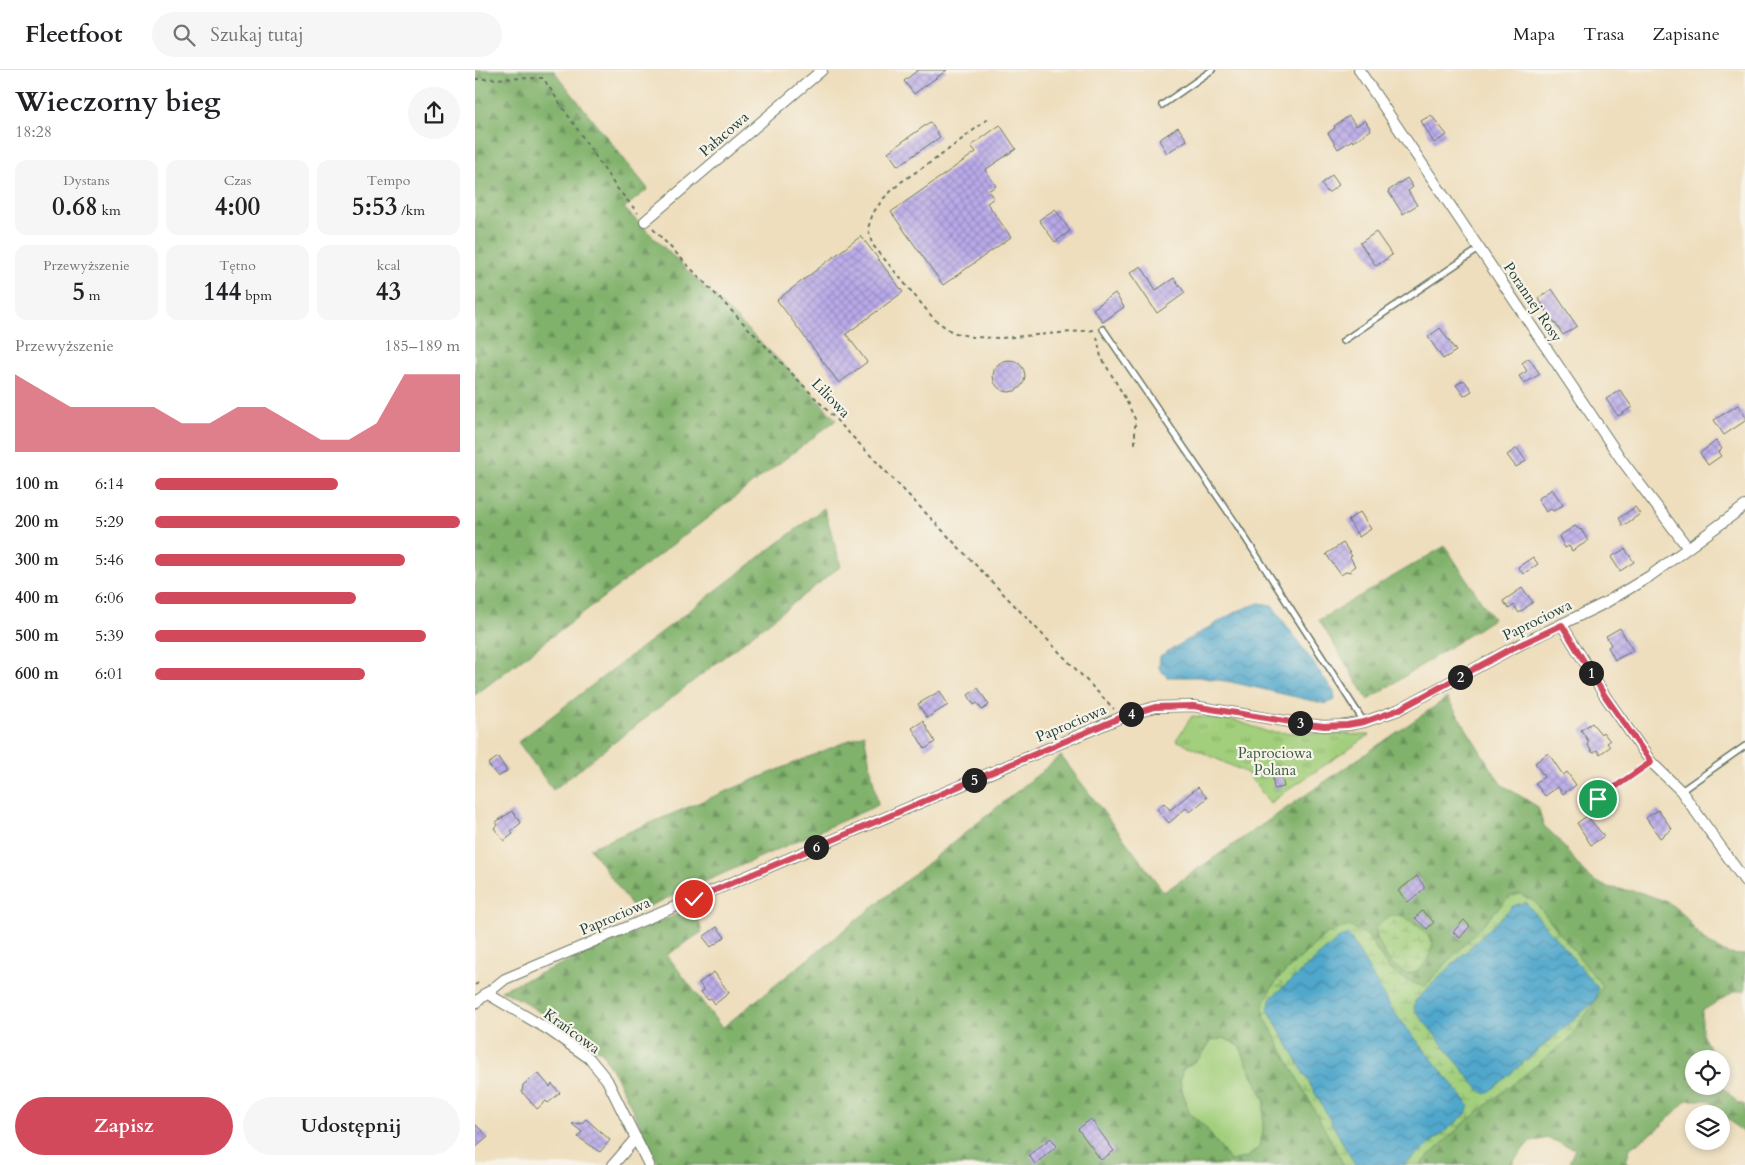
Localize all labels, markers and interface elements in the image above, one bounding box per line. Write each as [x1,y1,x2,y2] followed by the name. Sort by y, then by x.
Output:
[152,12,502,57] search box
[25,18,122,51] text: Fleetfoot
[170,21,198,49] icon: search
[210,22,304,48] text: Szukaj tutaj
[1513,22,1555,47] text: Mapa
[1583,22,1625,47] text: Trasa
[1653,22,1720,47] text: Zapisane
[15,83,220,121] text: Wieczorny bieg
[408,87,460,139] button: share
[695,107,753,161] street label: Pałacowa
[15,121,52,143] text: 18:28
[63,171,110,190] text: Dystans
[224,171,251,190] text: Czas
[367,171,410,190] text: Tempo
[52,190,98,224] text: 0.68
[215,190,260,224] text: 4:00
[352,190,398,224] text: 5:53
[98,201,121,220] text: km
[398,201,425,220] text: /km
[43,256,130,275] text: Przewyższenie
[219,256,256,275] text: Tętno
[377,256,400,275] text: kcal
[1499,258,1567,346] street label: Porannej Rosy
[72,275,85,309] text: 5
[203,275,241,309] text: 144
[376,275,401,309] text: 43
[85,286,101,305] text: m
[241,286,272,305] text: bpm
[15,335,114,357] text: Przewyższenie
[384,335,460,357] text: 185–189 m
[807,374,855,423] street label: Liliowa
[15,473,59,495] text: 100 m
[95,473,124,495] text: 6:14
[15,511,59,533] text: 200 m
[95,511,124,533] text: 5:29
[15,549,59,571] text: 300 m
[95,549,124,571] text: 5:46
[15,587,59,609] text: 400 m
[95,587,124,609] text: 6:06
[1499,594,1575,645] street label: Paprociowa
[15,625,59,647] text: 500 m
[95,625,124,647] text: 5:39
[1579,660,1603,686] pin: 1
[15,663,59,685] text: 600 m
[95,663,124,685] text: 6:01
[1447,664,1473,690] pin: 2
[1588,664,1595,683] text: 1
[1457,668,1464,687] text: 2
[1033,699,1110,747] street label: Paprociowa
[1119,702,1143,726] pin: 4
[1128,705,1135,724] text: 4
[1287,710,1313,736] pin: 3
[1297,714,1304,733] text: 3
[1238,743,1313,780] park label: Paprociowa Polana
[961,768,987,792] pin: 5
[971,771,978,790] text: 5
[1577,778,1619,820] pin
[1584,785,1612,813] icon: arrive
[803,834,829,860] pin: 6
[813,838,820,857] text: 6
[673,878,715,920] pin
[680,885,708,913] icon: check
[577,892,654,940] street label: Paprociowa
[540,1004,605,1059] street label: Krańcowa
[1685,1050,1730,1150] map controls
[1685,1050,1730,1095] button: locate
[15,1097,233,1155] button: Zapisz
[243,1097,460,1155] button: Udostępnij
[1685,1105,1730,1150] button: layers

